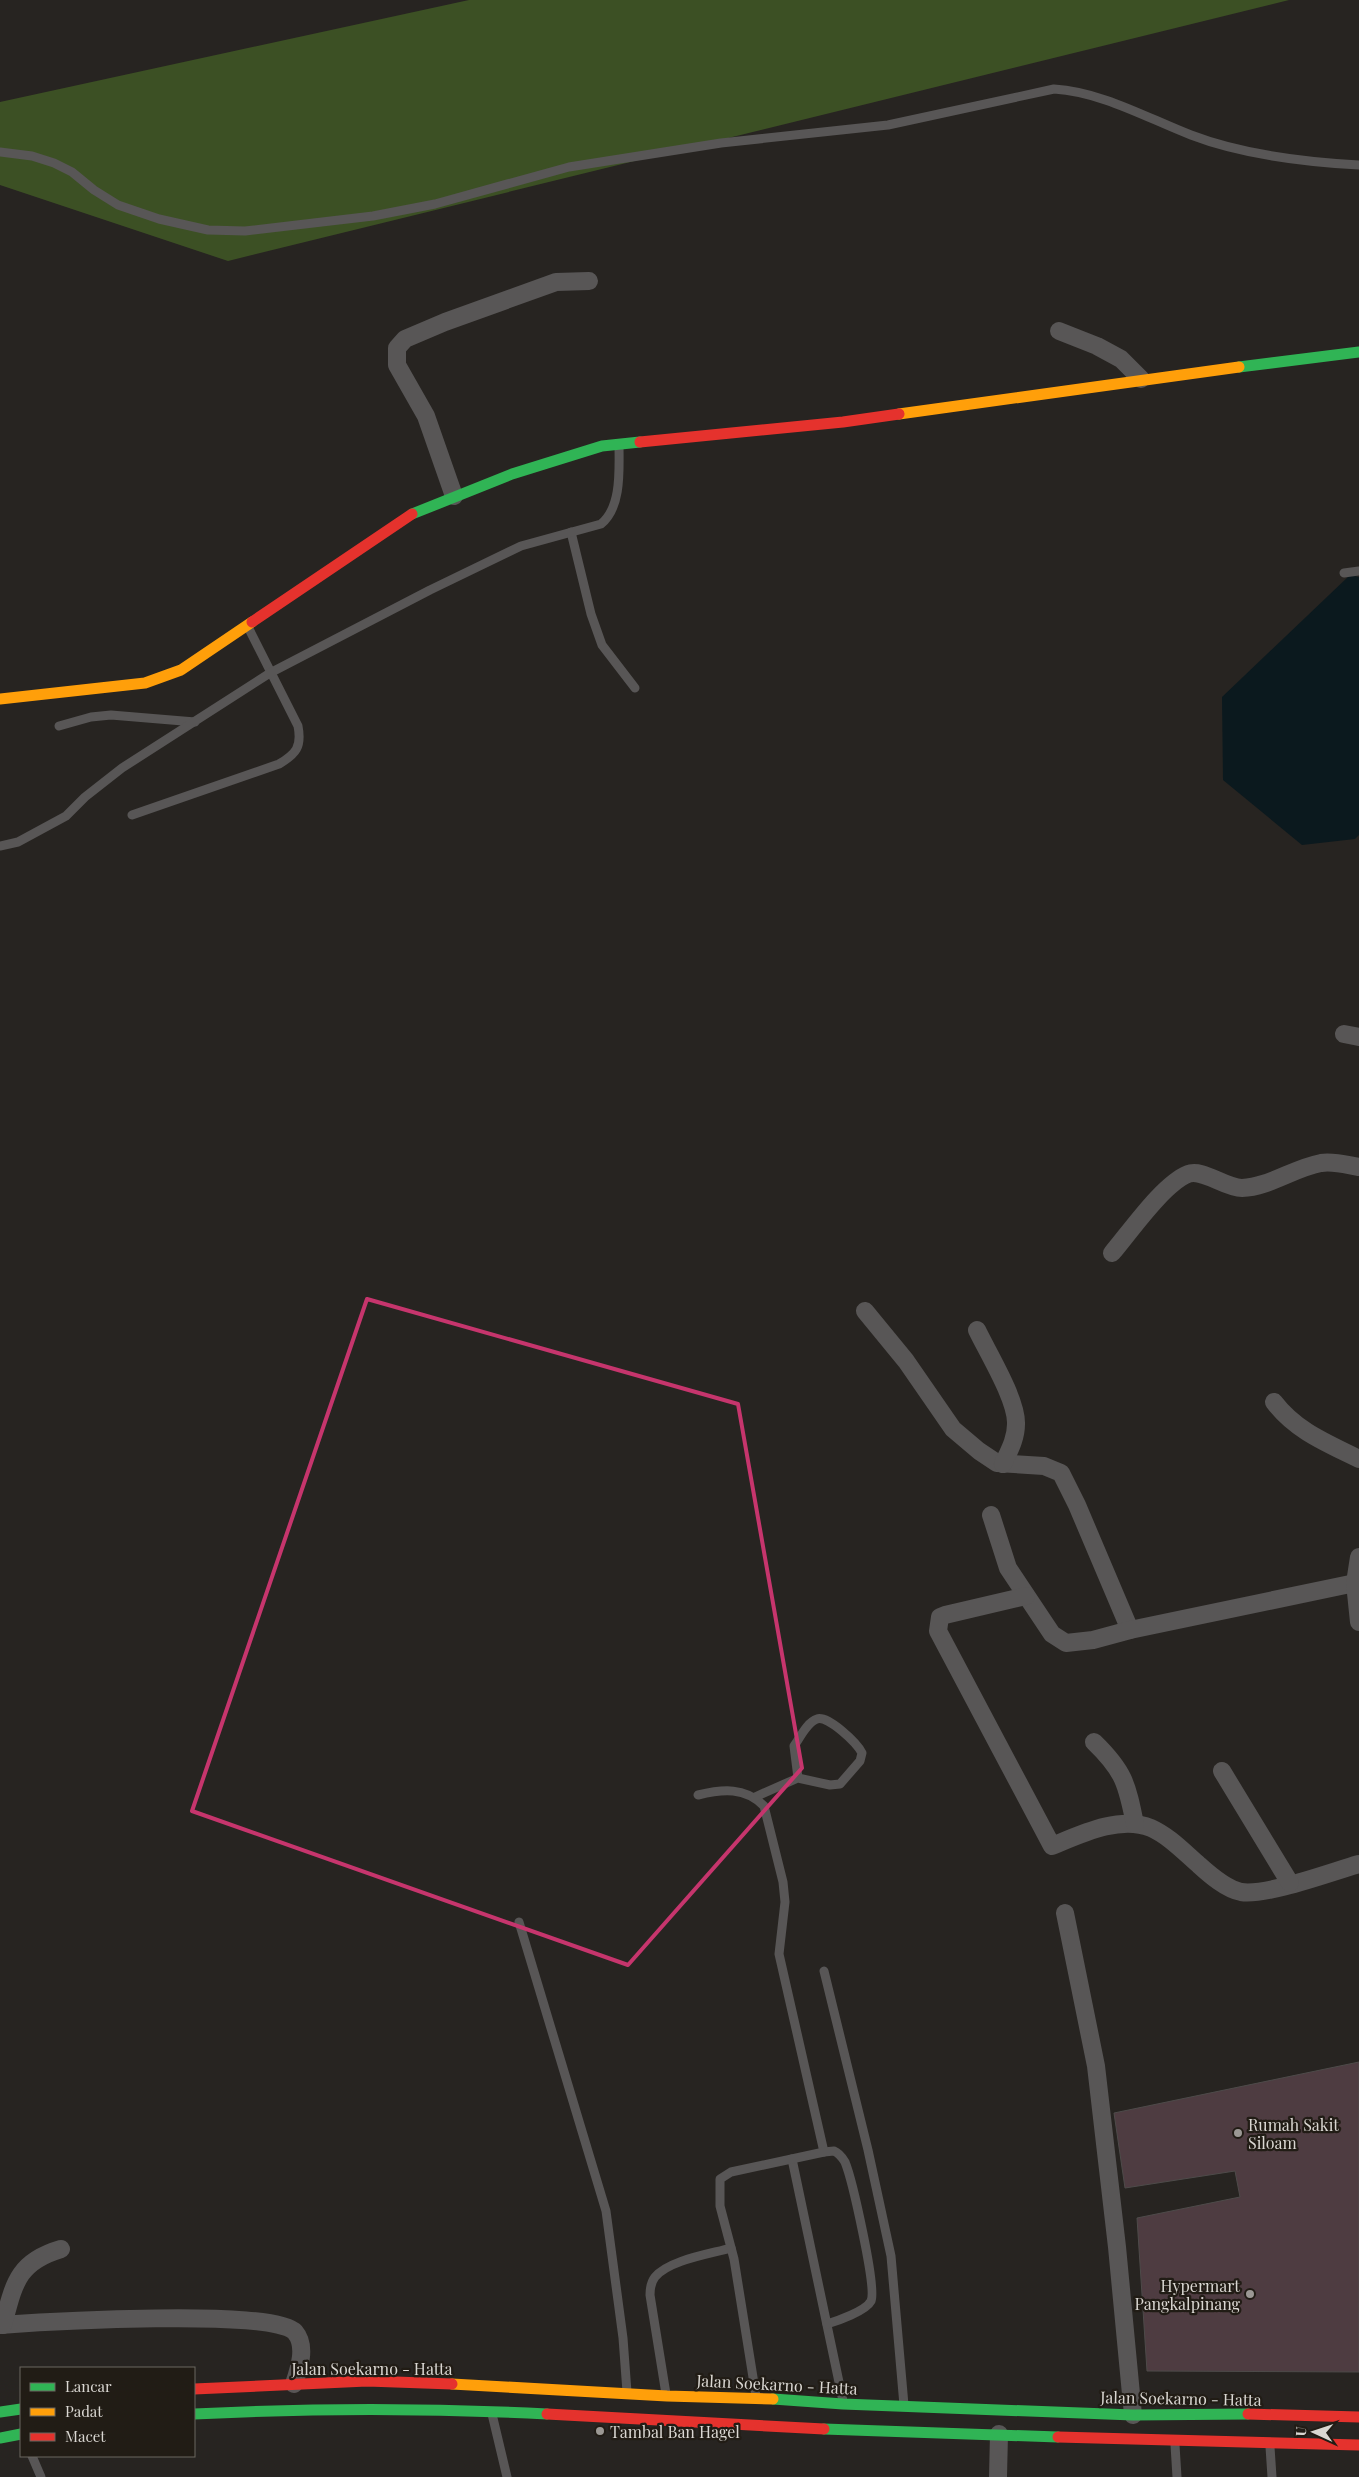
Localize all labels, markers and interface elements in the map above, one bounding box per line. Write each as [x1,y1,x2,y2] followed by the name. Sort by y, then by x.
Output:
[1248,2114,1339,2153] place label: Rumah Sakit Siloam
[1232,2127,1244,2139] marker: Rumah Sakit Siloam
[1134,2275,1241,2314] place label: Hypermart Pangkalpinang
[1244,2288,1256,2300] marker: Hypermart Pangkalpinang
[290,2358,453,2379] street label: Jalan Soekarno - Hatta
[20,2367,195,2457] legend
[695,2369,858,2399] street label: Jalan Soekarno - Hatta
[65,2376,112,2396] text: Lancar
[1099,2386,1262,2410] street label: Jalan Soekarno - Hatta
[65,2401,103,2421] text: Padat
[1289,2407,1339,2457] north arrow
[610,2421,740,2442] place label: Tambal Ban Hagel
[594,2425,606,2437] marker: Tambal Ban Hagel
[65,2426,106,2446] text: Macet
[1291,2426,1310,2437] text: U

